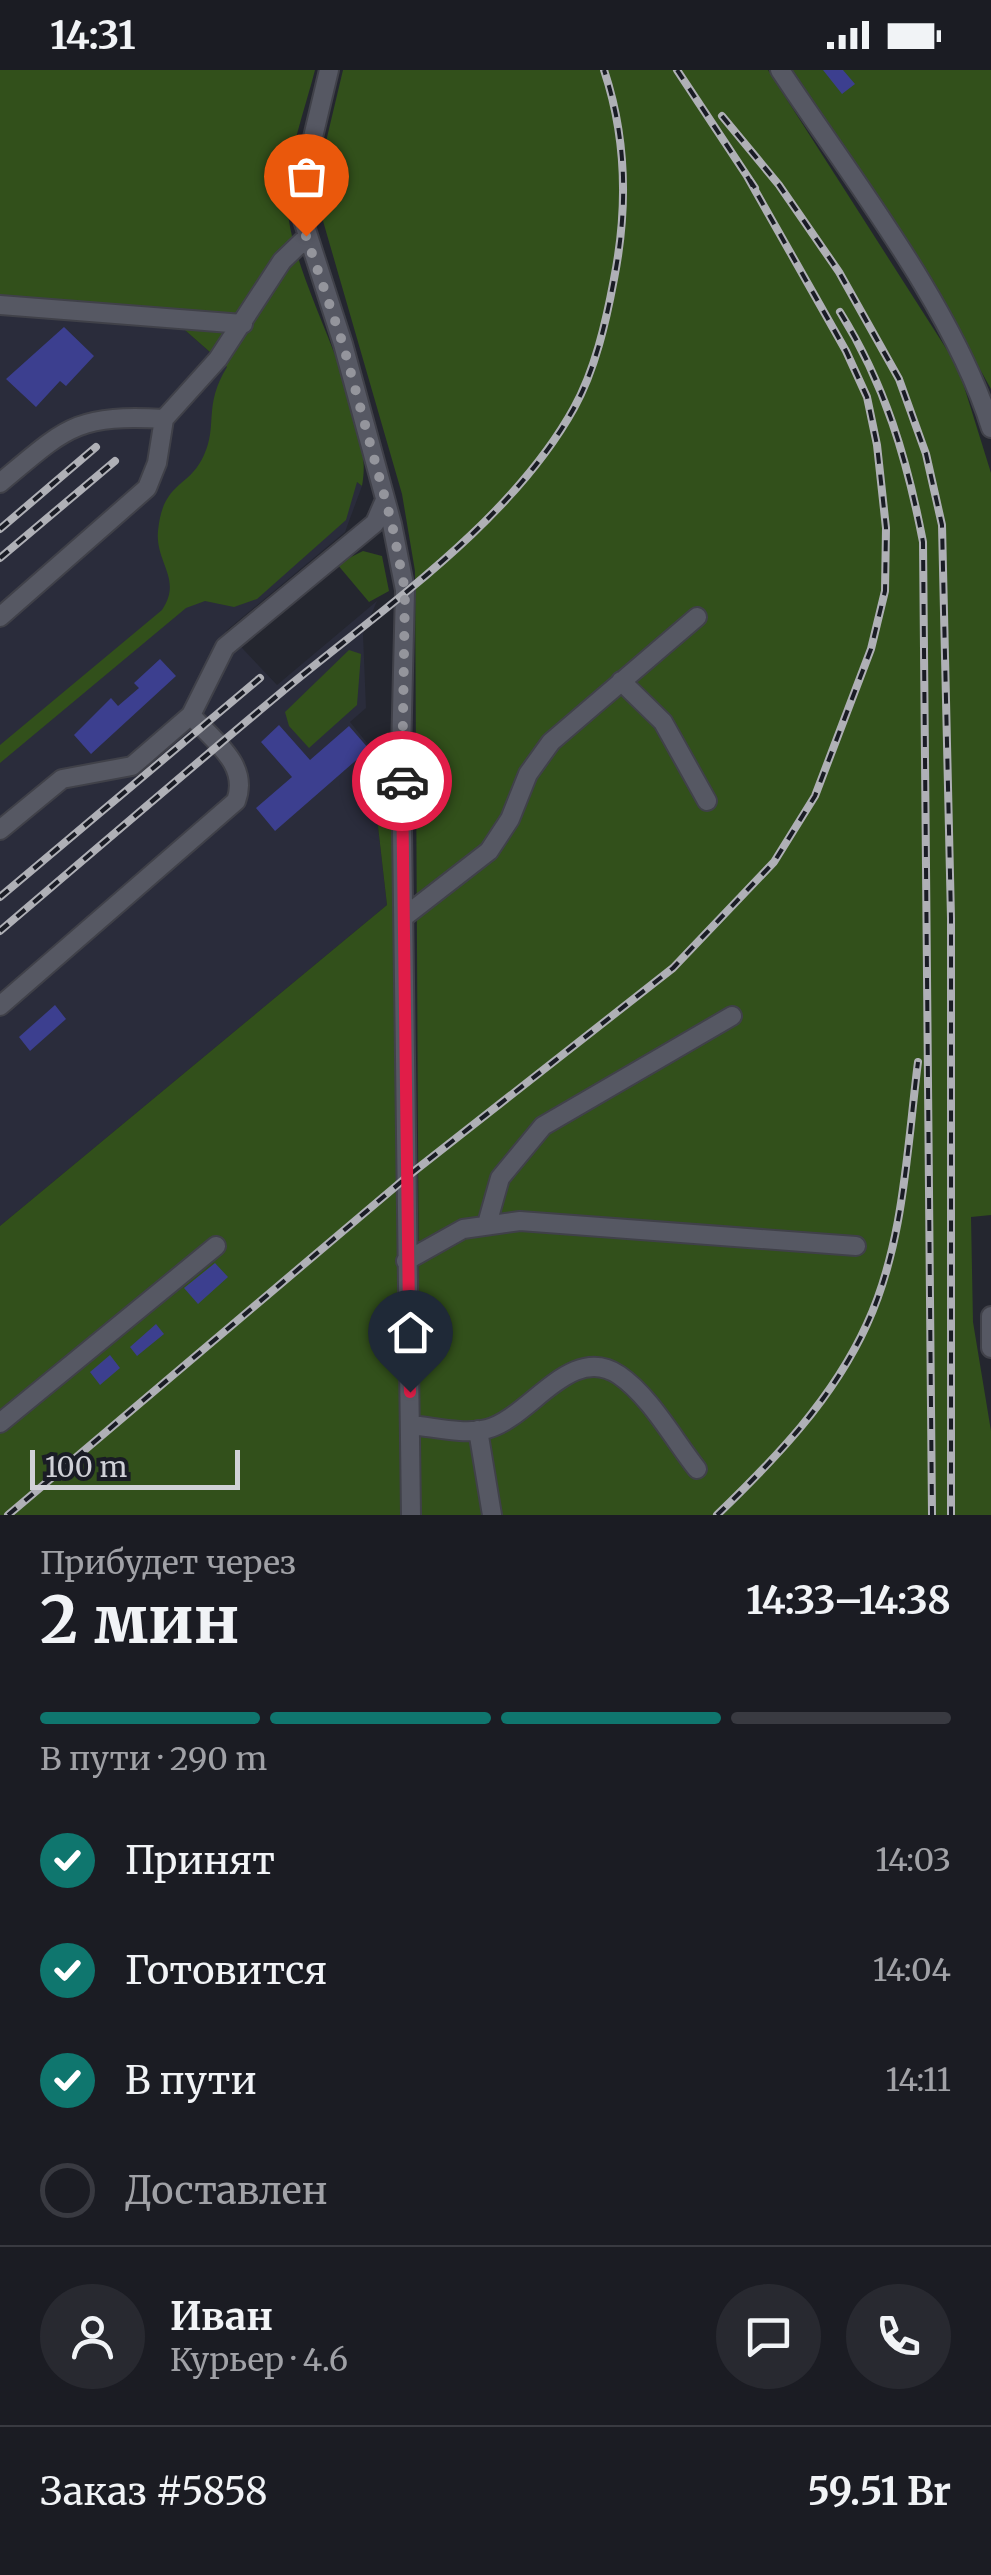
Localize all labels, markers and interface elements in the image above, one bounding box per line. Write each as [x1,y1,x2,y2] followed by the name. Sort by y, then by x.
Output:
[50,12,136,59] text: 14:31
[264,134,349,237] pin
[279,149,334,204] icon: bag
[352,731,452,831] courier
[375,754,430,809] icon: car
[368,1290,453,1393] pin
[383,1305,438,1360] icon: home
[30,1445,240,1490] scale bar
[45,1449,127,1485] text: 100 m
[40,1543,296,1583] text: Прибудет через
[746,1577,951,1624] text: 14:33–14:38
[40,1579,240,1661] text: 2 мин
[40,1739,267,1779] text: В пути · 290 m
[40,1833,95,1888] icon: check
[125,1837,275,1884] text: Принят
[875,1840,951,1880] text: 14:03
[40,1943,95,1998] icon: check
[125,1947,327,1994] text: Готовится
[873,1950,951,1990] text: 14:04
[40,2053,95,2108] icon: check
[125,2057,257,2104] text: В пути
[886,2060,951,2100] text: 14:11
[125,2167,328,2214] text: Доставлен
[40,2284,145,2389] button: person
[716,2284,821,2389] button: chat
[846,2284,951,2389] button: phone
[170,2293,273,2340] text: Иван
[170,2340,348,2380] text: Курьер · 4.6
[40,2468,268,2515] text: Заказ #5858
[808,2468,951,2515] text: 59.51 Br

